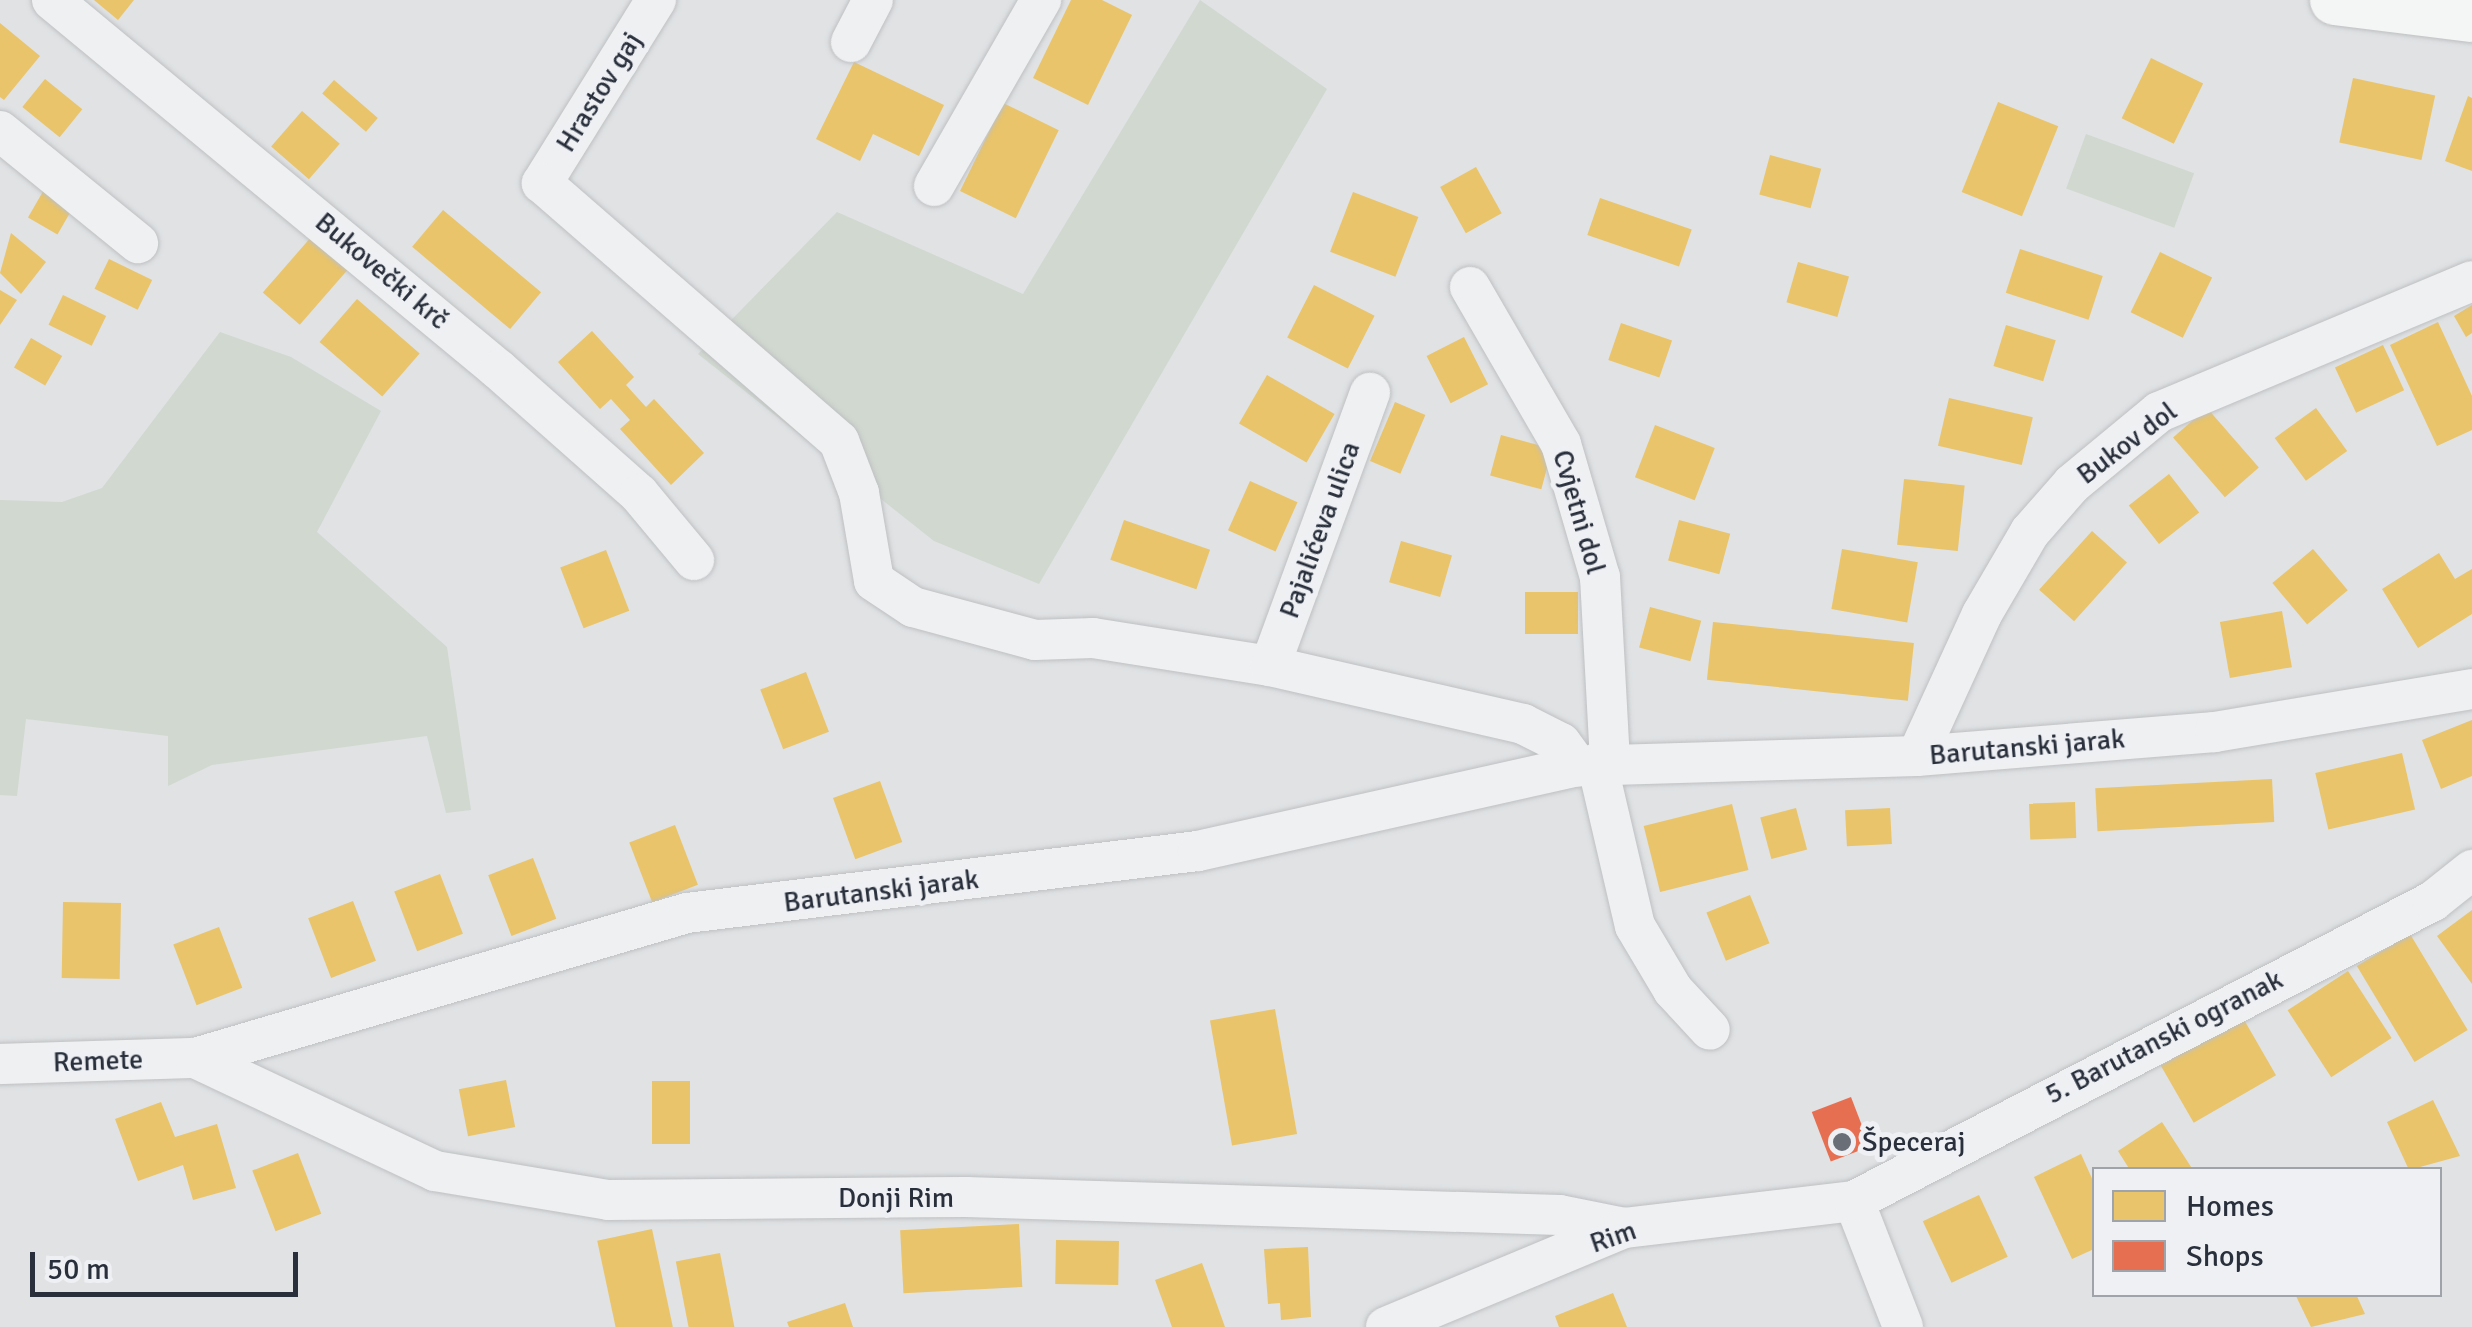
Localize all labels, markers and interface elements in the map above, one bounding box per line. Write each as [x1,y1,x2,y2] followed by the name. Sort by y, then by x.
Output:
[549,26,649,158] street label: Hrastov gaj
[308,205,456,337] street label: Bukovečki krč
[2070,395,2184,491] street label: Bukov dol
[1273,437,1367,623] street label: Pajalićeva ulica
[1545,446,1613,578] street label: Cvjetni dol
[1928,722,2126,772] street label: Barutanski jarak
[782,862,980,920] street label: Barutanski jarak
[2040,963,2288,1111] street label: 5. Barutanski ogranak
[52,1043,144,1079] street label: Remete
[1862,1125,1966,1159] place label: Špeceraj
[1831,1131,1853,1153] marker: Špeceraj
[2092,1167,2442,1297] legend
[838,1181,954,1215] street label: Donji Rim
[2186,1188,2274,1225] text: Homes
[1585,1214,1641,1260] street label: Rim
[35,1232,302,1294] scale bar
[2186,1238,2264,1275] text: Shops
[47,1251,110,1288] text: 50 m

